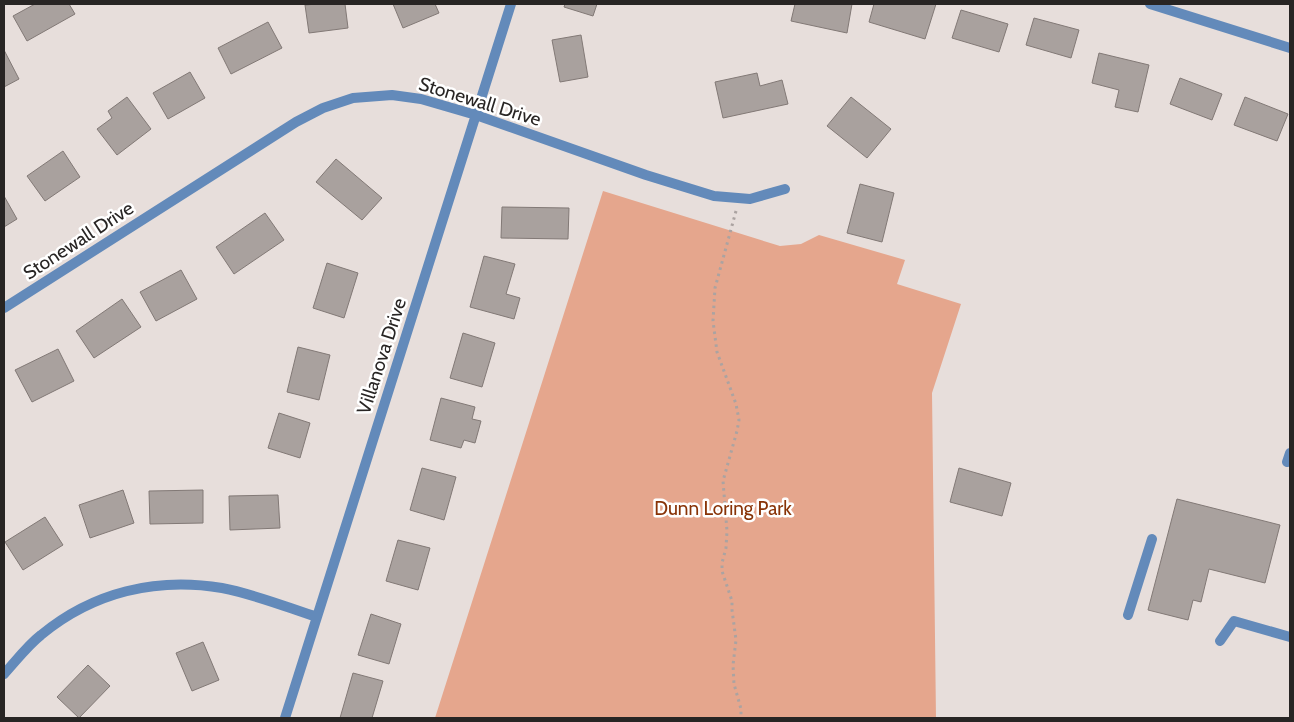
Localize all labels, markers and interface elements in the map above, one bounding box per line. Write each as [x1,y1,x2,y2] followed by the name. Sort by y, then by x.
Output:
[416,72,544,131] street label: Stonewall Drive
[19,196,138,285] street label: Stonewall Drive
[352,295,411,417] street label: Villanova Drive
[654,497,792,520] park label: Dunn Loring Park

